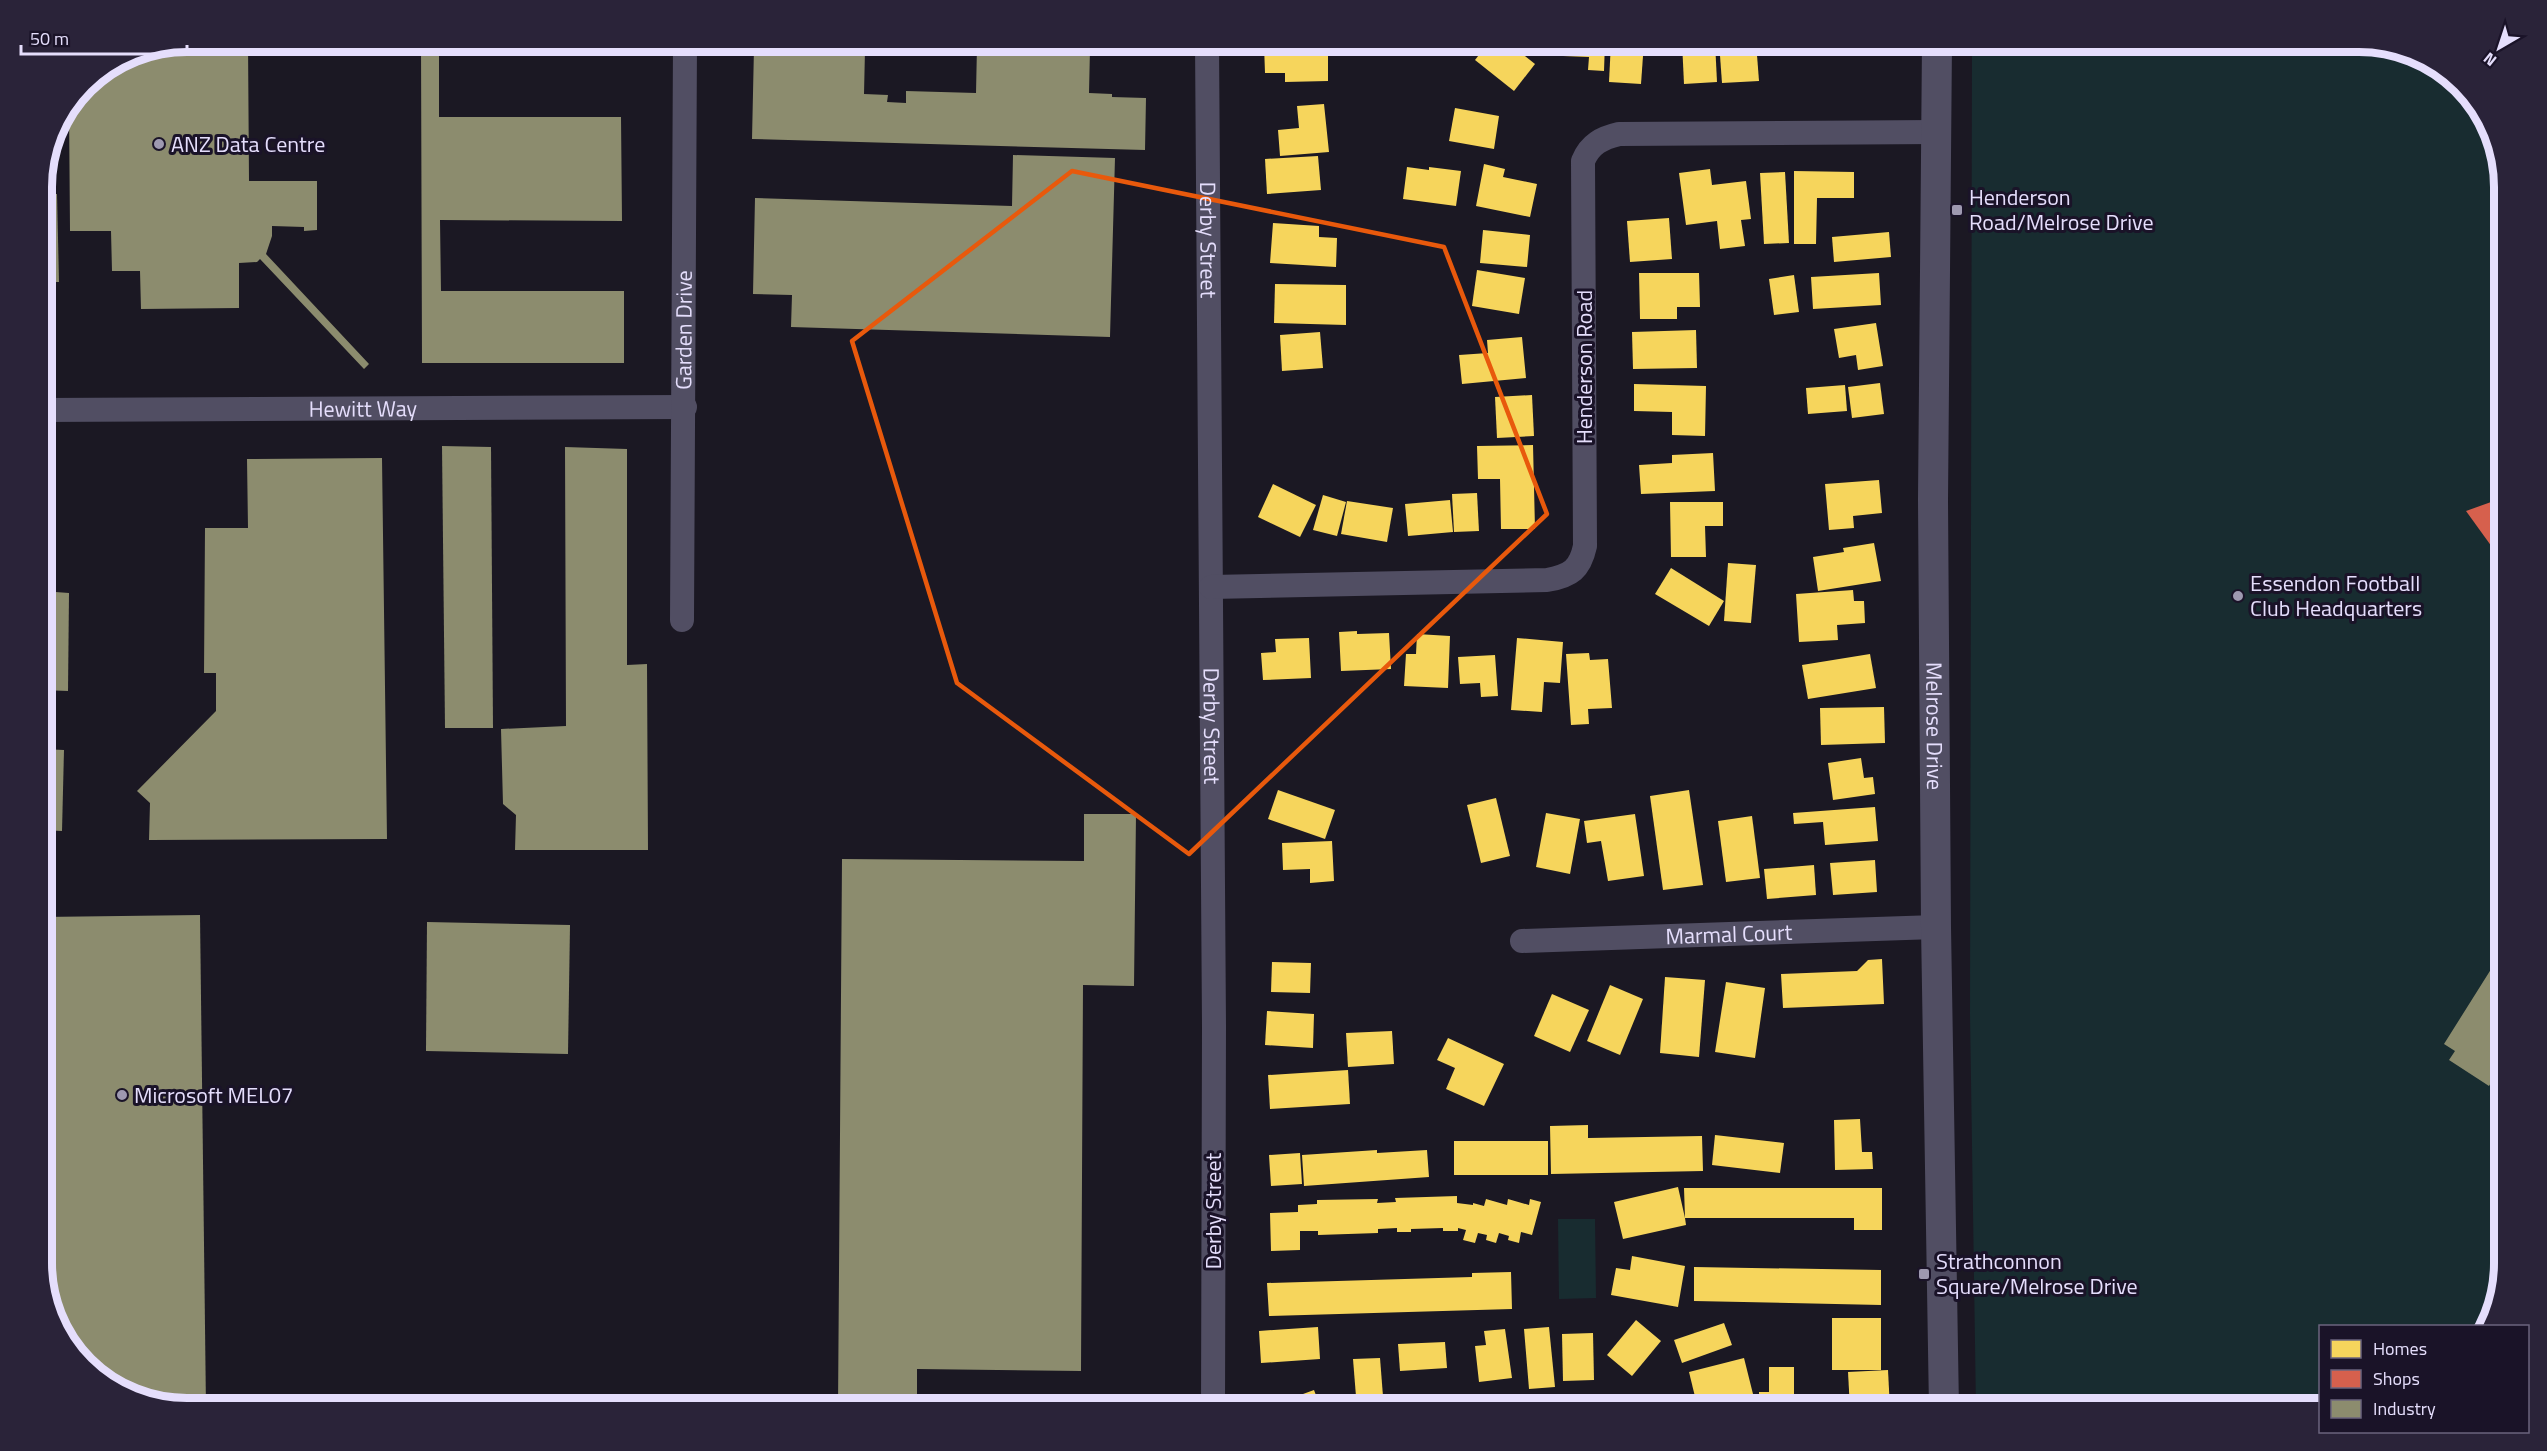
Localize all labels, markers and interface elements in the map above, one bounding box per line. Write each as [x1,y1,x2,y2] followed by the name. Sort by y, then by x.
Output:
[21,18,188,56] scale bar
[2469,18,2529,78] north arrow
[30,25,69,52] text: 50 m
[2478,47,2501,72] text: N
[171,127,325,161] place label: ANZ Data Centre
[152,137,166,151] marker: ANZ Data Centre
[1969,180,2154,239] place label: Henderson Road/Melrose Drive
[1191,182,1226,299] street label: Derby Street
[1950,203,1964,217] marker: Henderson Road/Melrose Drive
[666,270,701,390] street label: Garden Drive
[1567,290,1601,444] street label: Henderson Road
[309,391,418,426] street label: Hewitt Way
[2250,566,2422,625] place label: Essendon Football Club Headquarters
[2231,589,2245,603] marker: Essendon Football Club Headquarters
[1917,662,1952,790] street label: Melrose Drive
[1194,668,1229,785] street label: Derby Street
[1665,915,1793,953] street label: Marmal Court
[134,1078,293,1112] place label: Microsoft MEL07
[115,1088,129,1102] marker: Microsoft MEL07
[1196,1152,1230,1269] street label: Derby Street
[1936,1244,2138,1303] place label: Strathconnon Square/Melrose Drive
[1917,1267,1931,1281] marker: Strathconnon Square/Melrose Drive
[2319,1325,2529,1433] legend
[2373,1335,2427,1362] text: Homes
[2373,1365,2420,1392] text: Shops
[2373,1395,2436,1422] text: Industry

